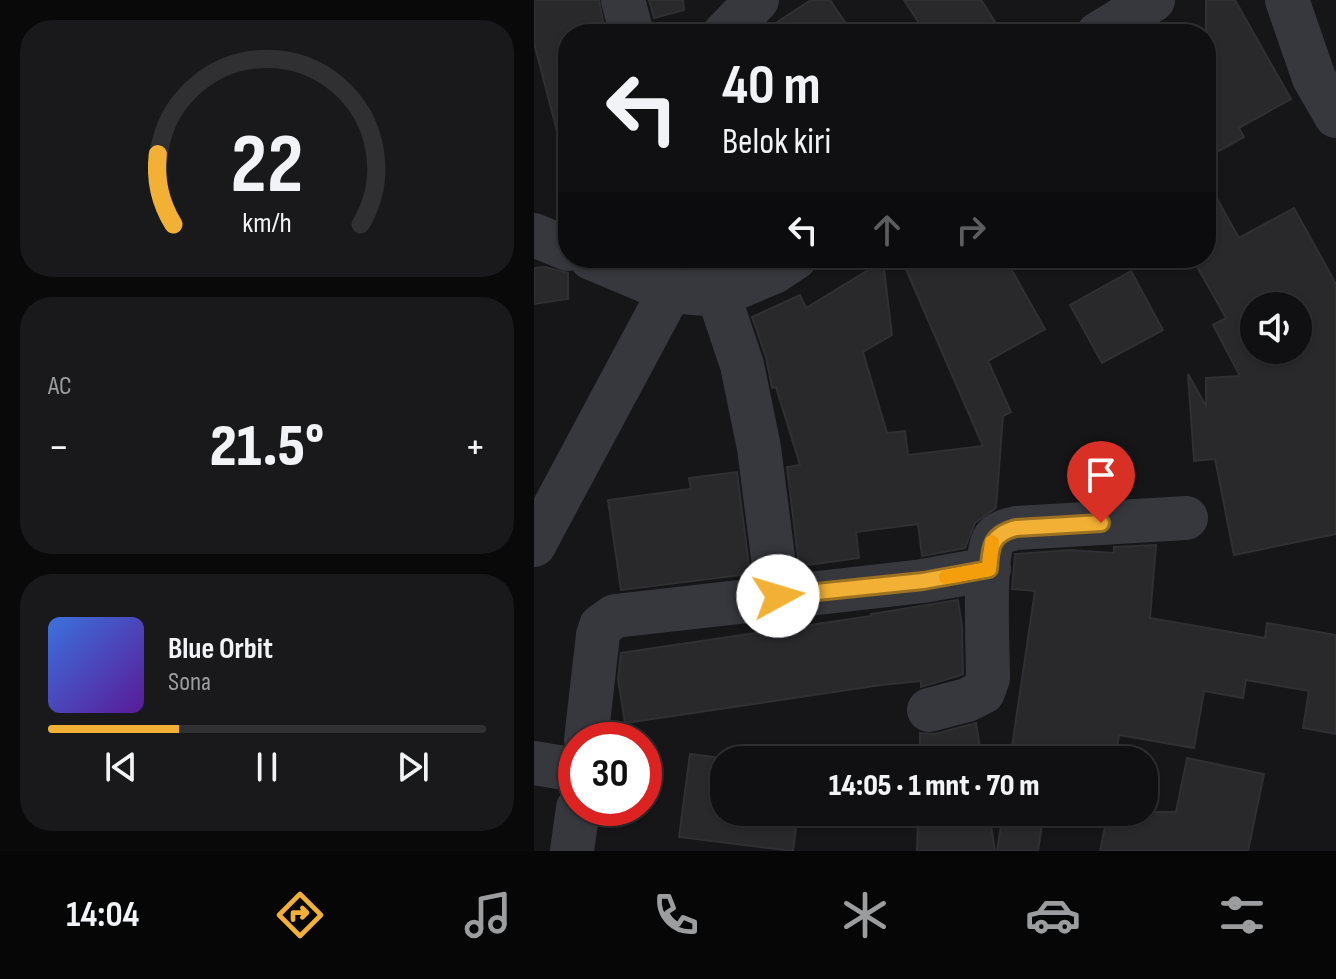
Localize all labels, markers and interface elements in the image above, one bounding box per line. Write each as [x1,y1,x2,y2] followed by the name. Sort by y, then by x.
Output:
[722,53,821,120] text: 40 m
[590,56,694,160] icon: left
[231,115,303,215] text: 22
[722,121,831,164] text: Belok kiri
[242,206,292,241] text: km/h
[781,208,825,252] icon: left
[865,208,909,252] icon: ahead
[949,208,993,252] icon: right
[1240,292,1312,364] map controls
[1240,292,1312,364] button: sound
[48,371,72,402] text: AC
[210,411,324,483] text: 21.5°
[48,421,70,474] text: −
[464,421,486,474] text: +
[1067,441,1135,523] pin
[1079,453,1123,497] icon: arrive
[736,554,820,638] position arrow
[168,631,273,667] text: Blue Orbit
[168,667,211,698] text: Sona
[558,722,662,826] speed limit sign: 30
[99,745,143,789] icon: previous
[245,745,289,789] icon: pause
[391,745,435,789] icon: next
[829,768,1039,804] text: 14:05 · 1 mnt · 70 m
[272,887,328,943] icon: directions
[460,887,516,943] icon: music
[648,887,704,943] icon: phone
[837,887,893,943] icon: climate
[1025,887,1081,943] icon: car
[1214,887,1270,943] icon: filters
[66,894,139,937] text: 14:04

